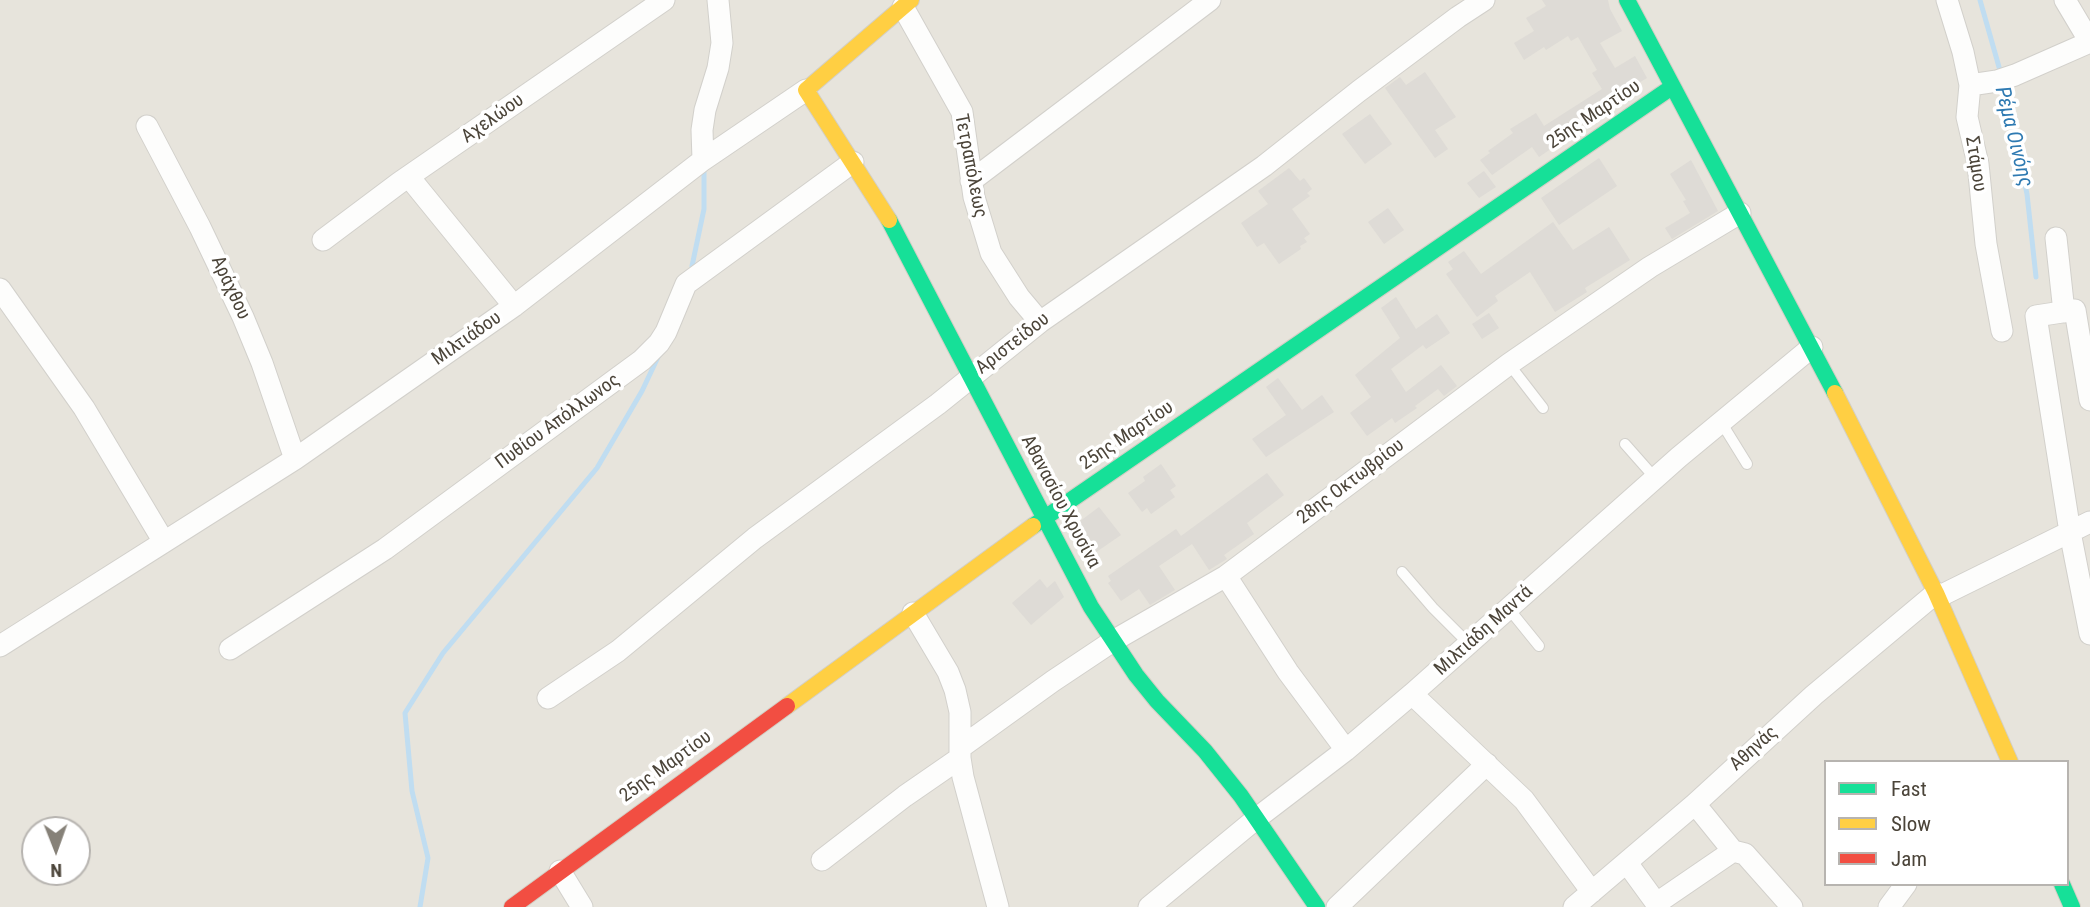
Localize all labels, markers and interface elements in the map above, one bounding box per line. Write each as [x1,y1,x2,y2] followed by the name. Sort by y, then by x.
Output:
[1543,75,1645,155] street label: 25ης Μαρτίου
[1988,84,2038,190] water label: Ρέμα Οινόης
[458,89,528,149] street label: Αχελώου
[949,112,991,220] street label: Τετραπόλεως
[1959,135,1991,193] street label: Στάμου
[205,253,255,323] street label: Αράχθου
[428,307,506,371] street label: Μιλτιάδου
[972,308,1054,380] street label: Αριστείδου
[491,369,625,475] street label: Πυθίου Απόλλωνος
[1076,396,1178,476] street label: 25ης Μαρτίου
[1015,432,1105,572] street label: Αθανασίου Χρυσίνα
[1293,434,1409,530] street label: 28ης Οκτωβρίου
[1430,581,1538,681] street label: Μιλτιάδη Μαντά
[1725,722,1783,776] street label: Αθηνάς
[616,726,716,808] street label: 25ης Μαρτίου
[1824,760,2069,886] legend
[1891,777,1927,801] text: Fast
[1891,812,1931,836] text: Slow
[21,816,91,886] north arrow
[1891,847,1927,871] text: Jam
[50,859,62,882] text: N

